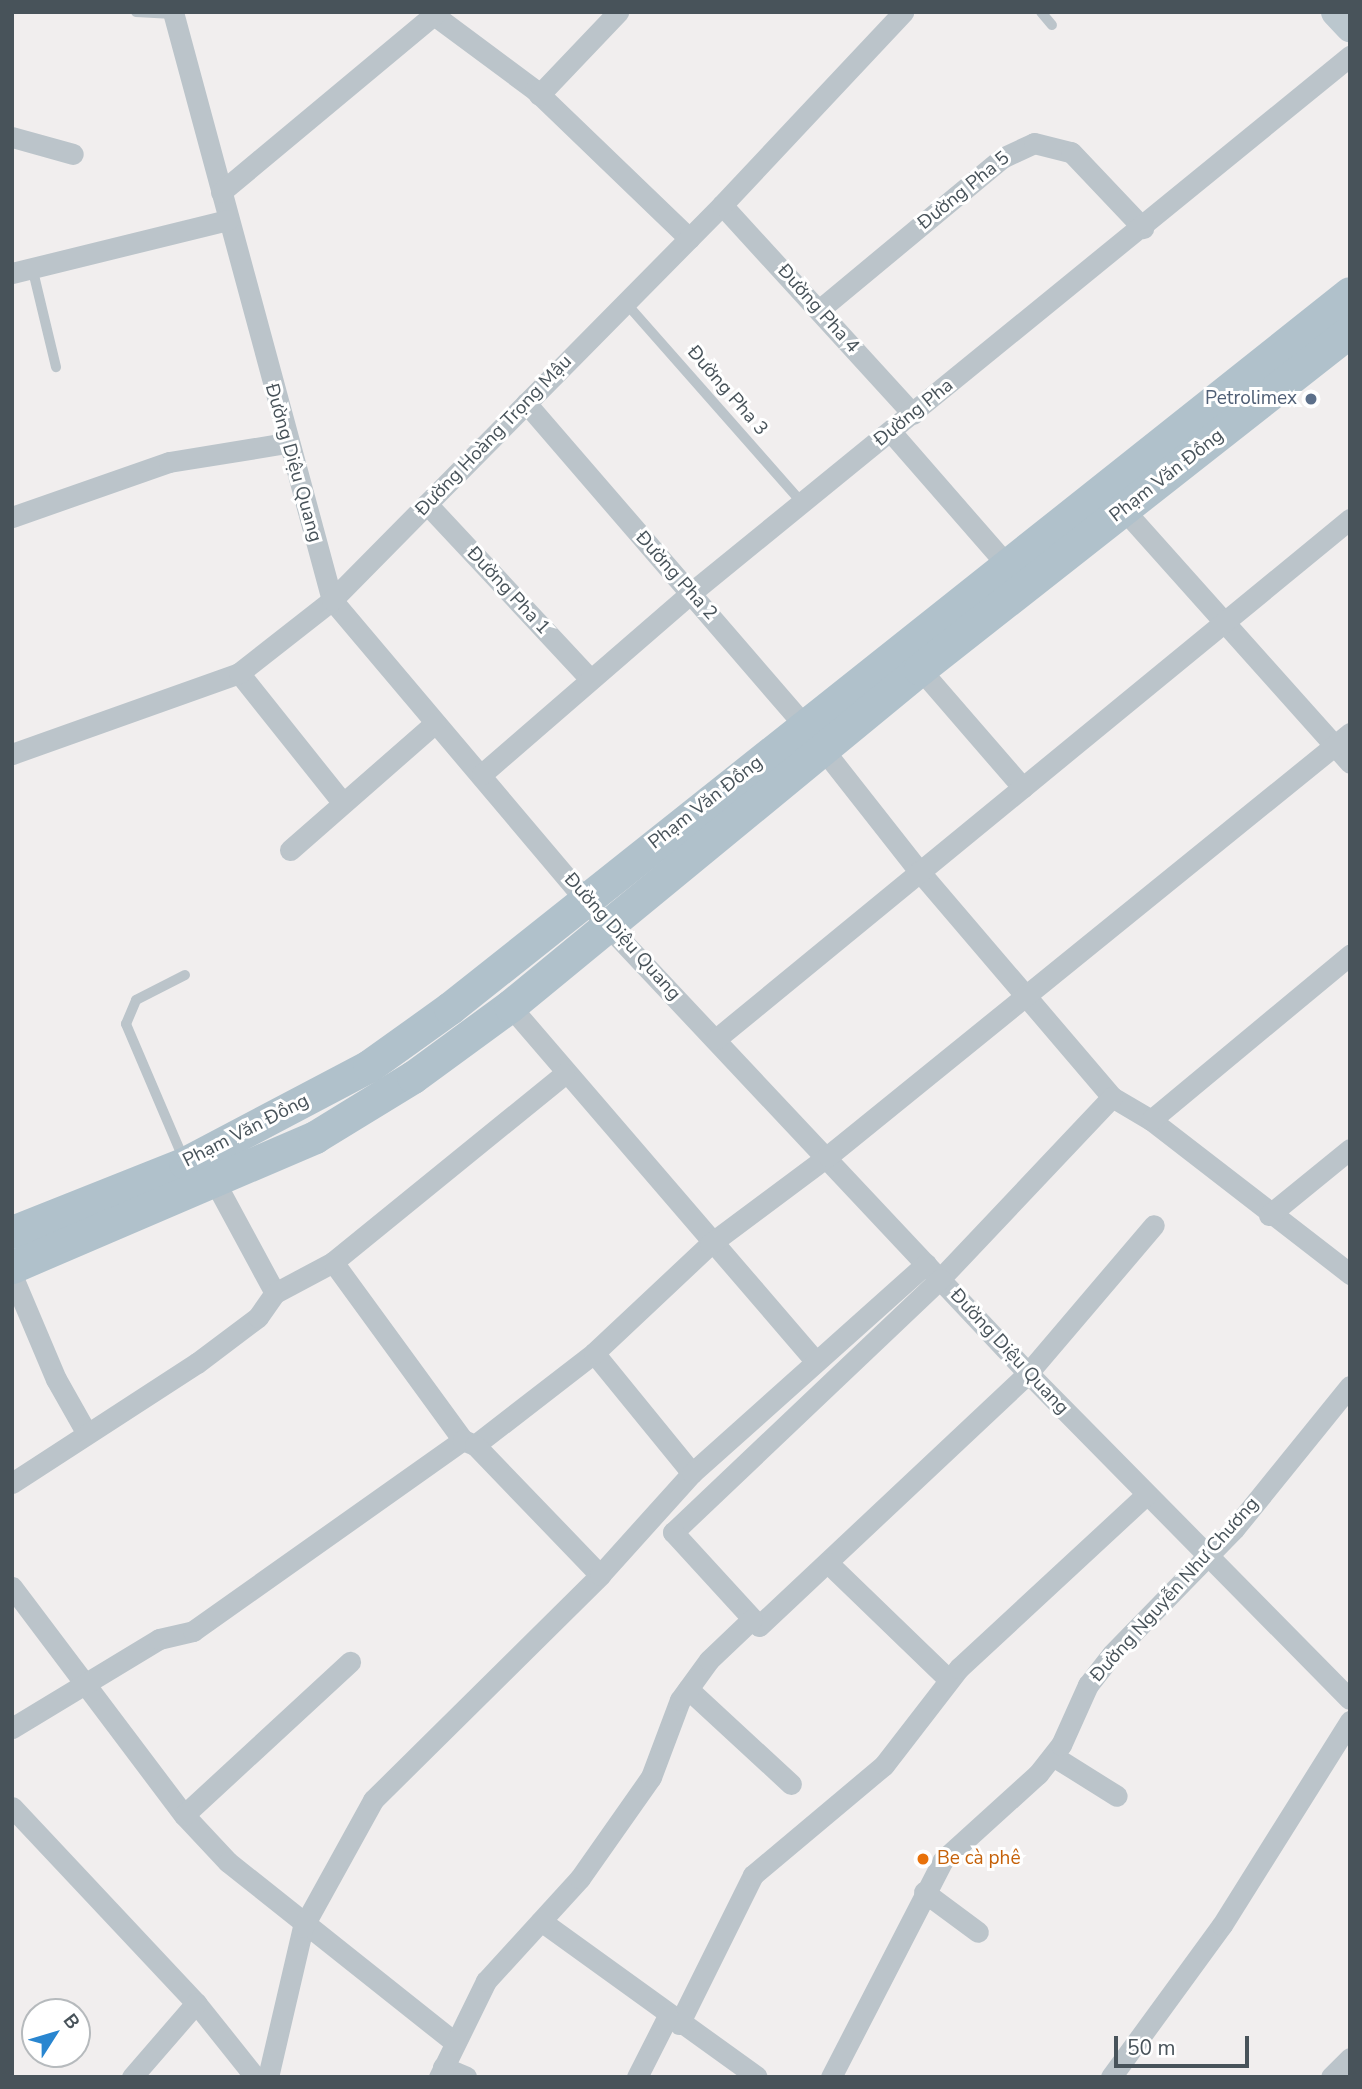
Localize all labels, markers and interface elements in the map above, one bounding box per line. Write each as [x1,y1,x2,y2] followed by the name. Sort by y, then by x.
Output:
[914,147,1014,235] street label: Đường Pha 5
[772,260,864,358] street label: Đường Pha 4
[682,342,772,440] street label: Đường Pha 3
[411,351,577,521] street label: Đường Hoàng Trọng Mậu
[870,374,958,452] street label: Đường Pha
[260,381,326,545] street label: Đường Diệu Quang
[1205,388,1297,410] place label: Petrolimex
[1303,391,1319,407] marker: Petrolimex
[1105,424,1229,528] street label: Phạm Văn Đồng
[630,527,722,625] street label: Đường Pha 2
[462,543,554,639] street label: Đường Pha 1
[644,751,768,855] street label: Phạm Văn Đồng
[559,869,685,1005] street label: Đường Diệu Quang
[179,1089,313,1173] street label: Phạm Văn Đồng
[945,1284,1073,1420] street label: Đường Diệu Quang
[1086,1493,1264,1687] street label: Đường Nguyễn Như Chương
[937,1848,1020,1870] place label: Be cà phê
[915,1851,931,1867] marker: Be cà phê
[21,1998,91,2068] north arrow
[57,2009,85,2035] text: B
[1117,2022,1252,2066] scale bar
[1127,2034,1176,2062] text: 50 m

